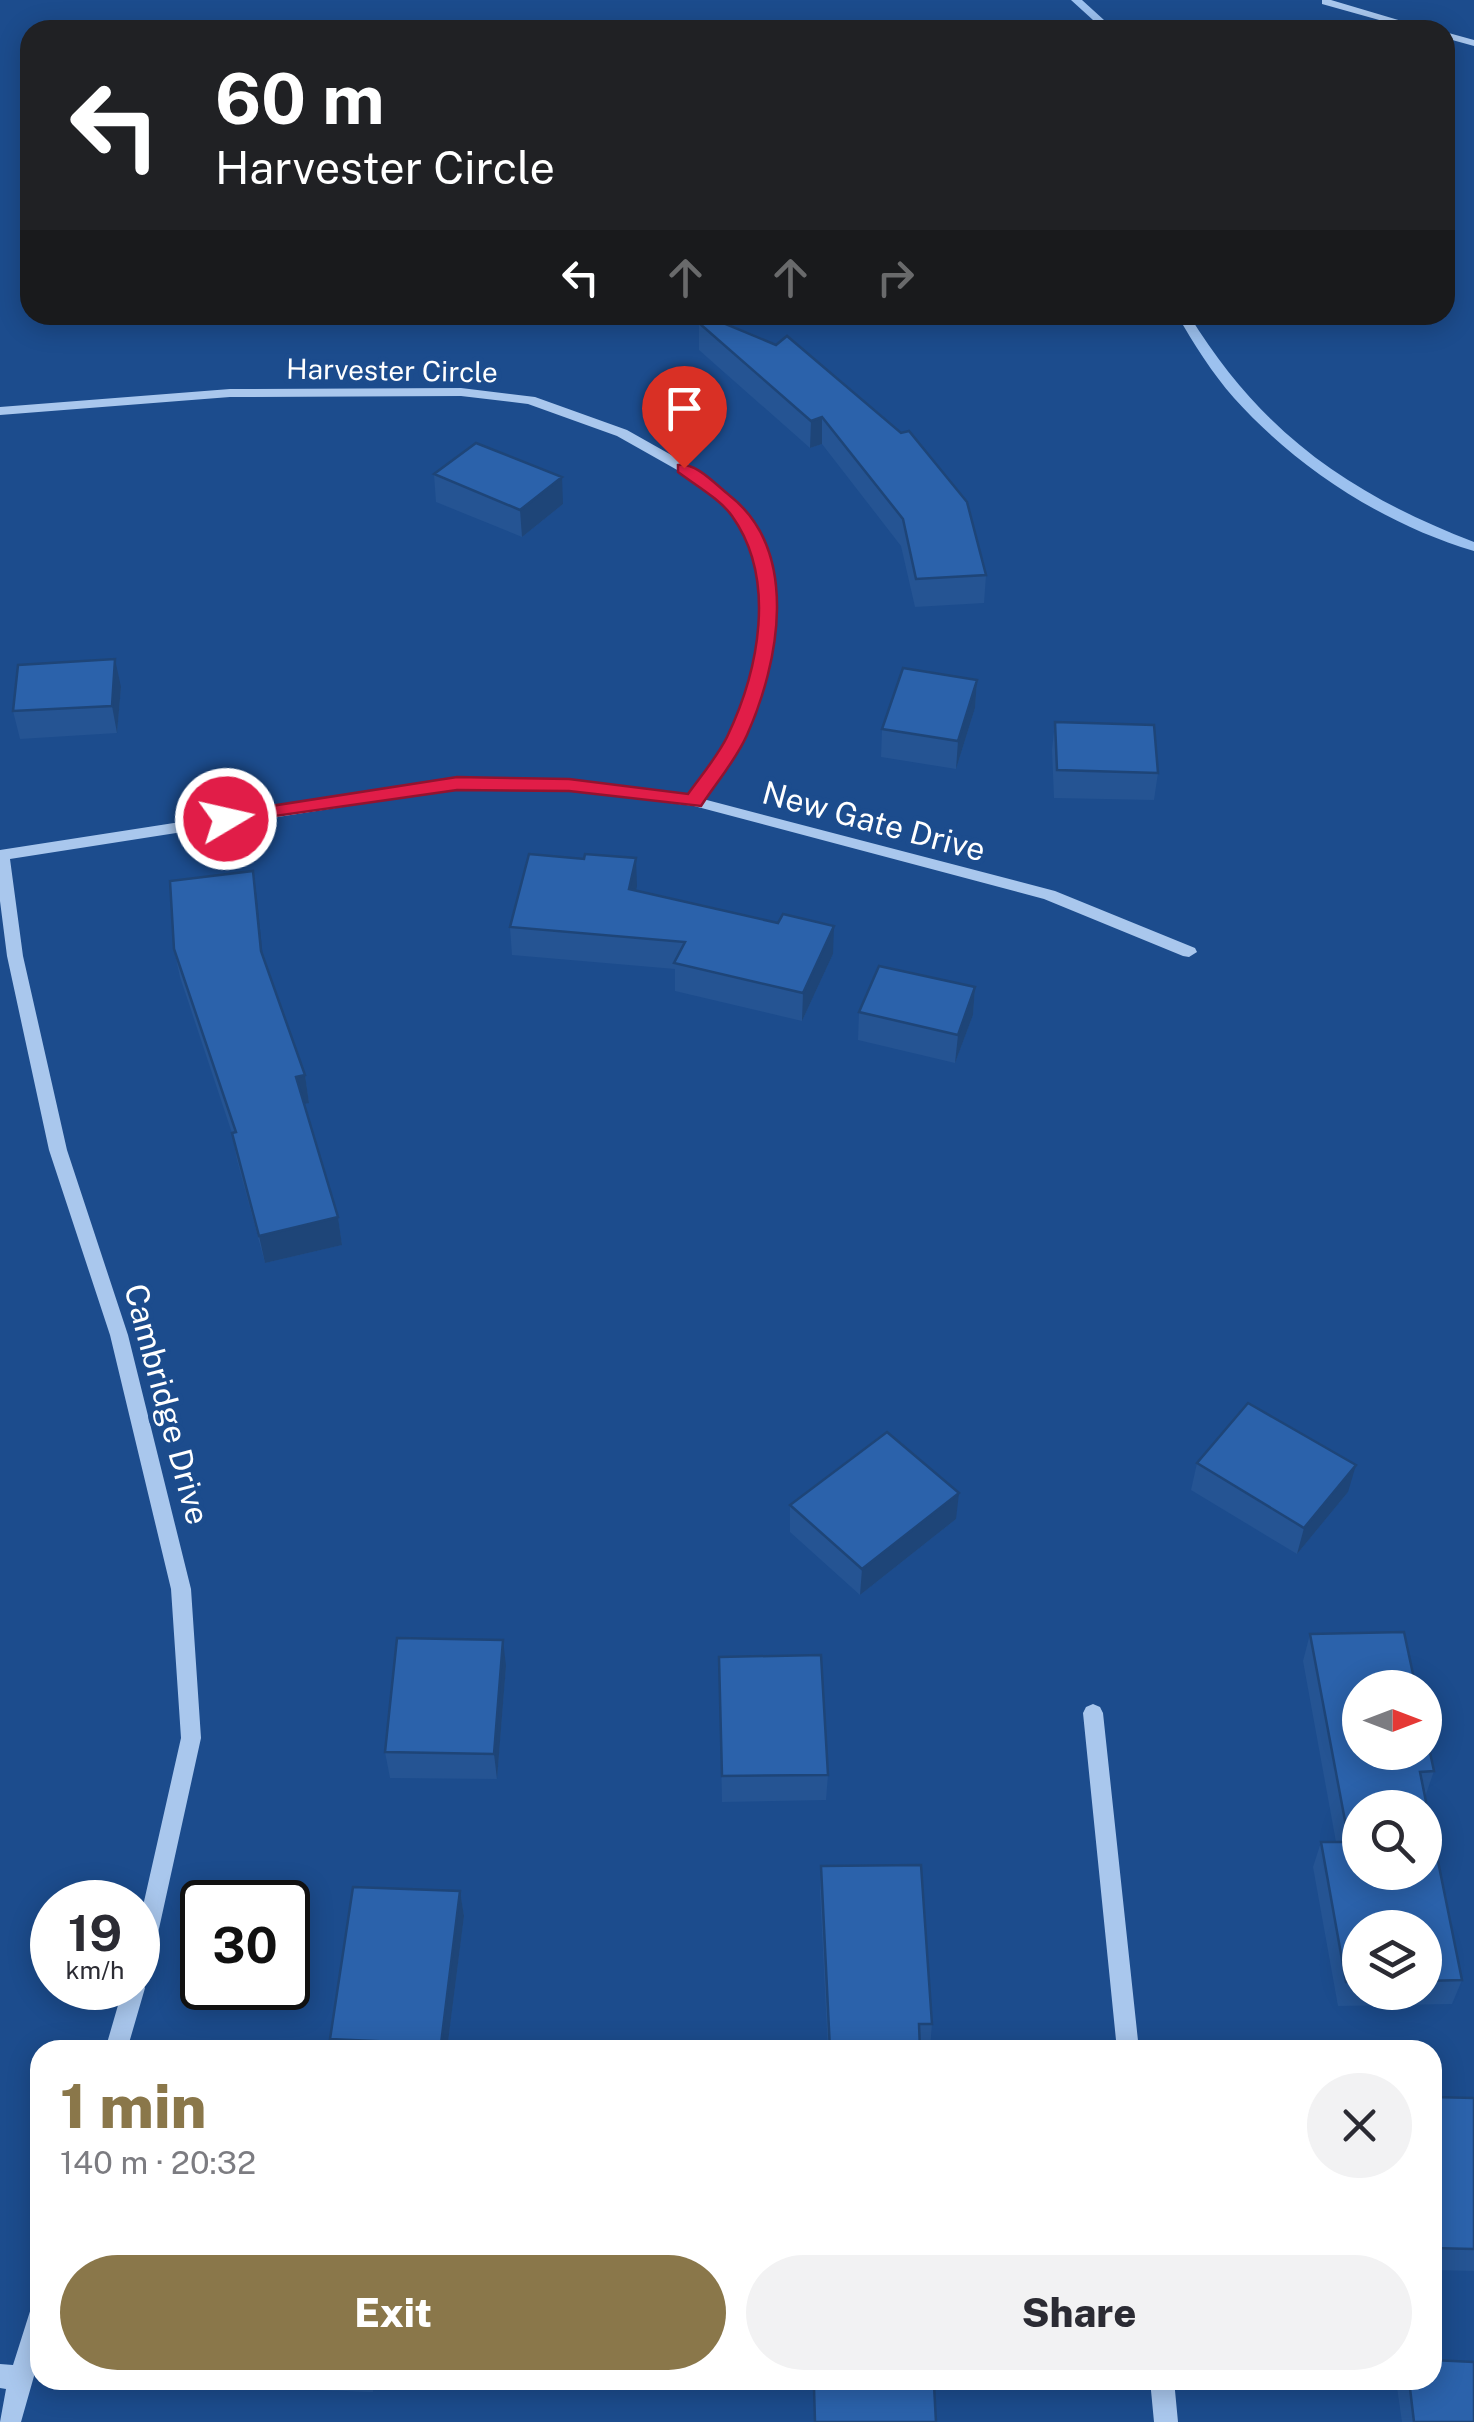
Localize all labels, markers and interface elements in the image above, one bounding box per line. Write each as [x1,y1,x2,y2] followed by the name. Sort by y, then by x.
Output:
[215,57,385,140] text: 60 m
[50,60,180,190] icon: left
[215,141,555,194] text: Harvester Circle
[553,250,608,305] icon: left
[658,250,713,305] icon: ahead
[763,250,818,305] icon: ahead
[868,250,923,305] icon: right
[286,352,498,388] street label: Harvester Circle
[642,366,727,469] pin
[657,381,712,436] icon: arrive
[174,767,278,871] position arrow
[759,773,989,869] street label: New Gate Drive
[117,1280,217,1528] street label: Cambridge Drive
[1342,1670,1442,1770] north arrow
[1342,1670,1442,2010] map controls
[1342,1790,1442,1890] button: search
[180,1880,310,2010] speed limit sign: 30
[68,1903,122,1962] text: 19
[1342,1910,1442,2010] button: layers
[66,1955,124,1985] text: km/h
[60,2071,207,2142] text: 1 min
[1307,2073,1412,2178] button: close
[60,2144,256,2181] text: 140 m · 20:32
[60,2255,726,2370] button: Exit
[746,2255,1412,2370] button: Share

